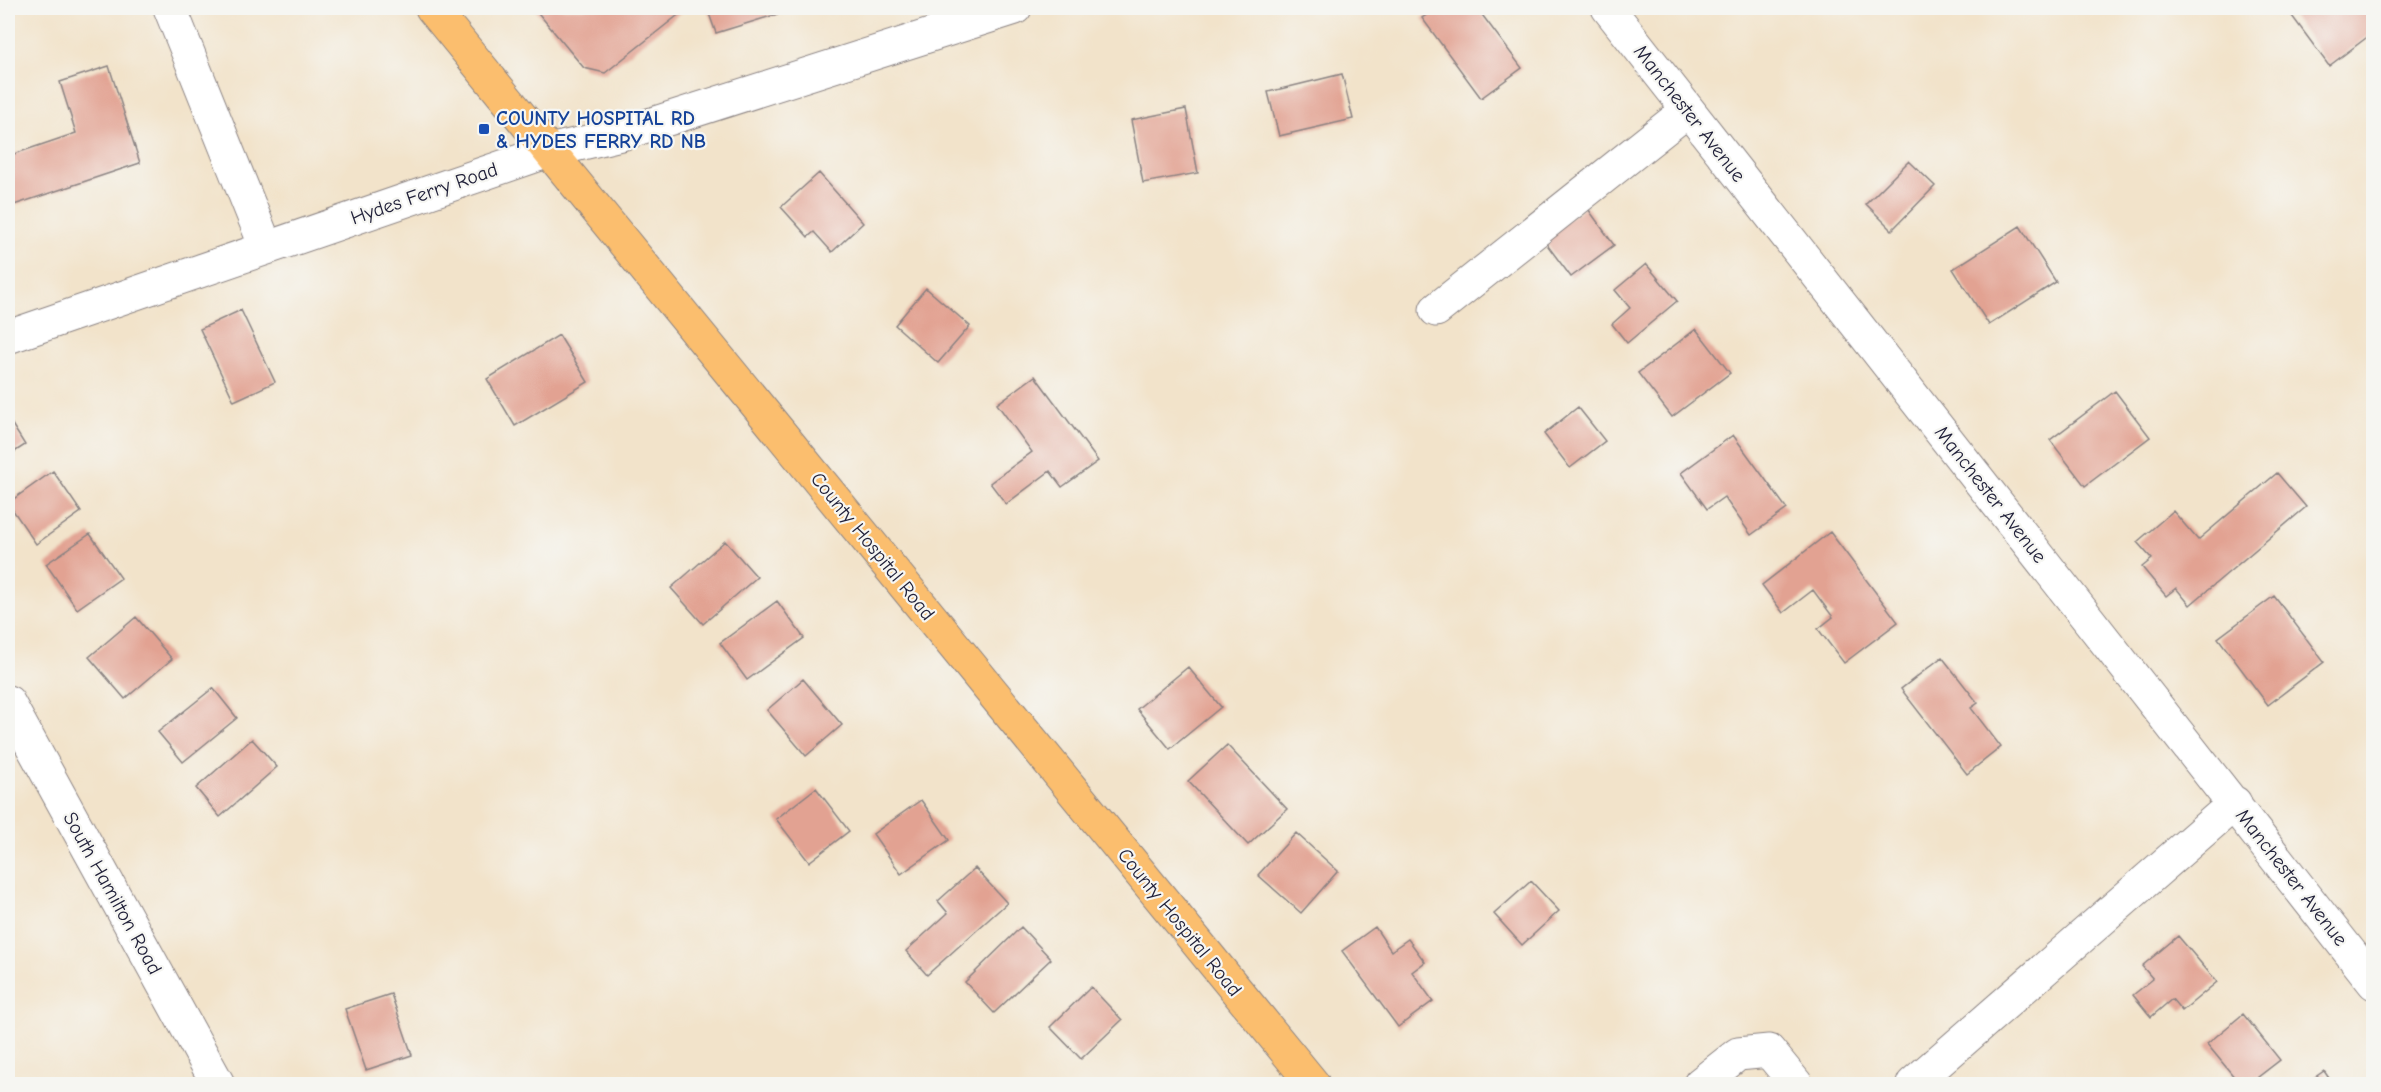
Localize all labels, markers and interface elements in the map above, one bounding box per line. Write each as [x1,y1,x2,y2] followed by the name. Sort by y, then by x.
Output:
[1629,40,1750,186] street label: Manchester Avenue
[496,107,706,153] place label: COUNTY HOSPITAL RD & HYDES FERRY RD NB
[477,122,491,136] marker: COUNTY HOSPITAL RD & HYDES FERRY RD NB
[348,158,501,229] street label: Hydes Ferry Road
[1930,421,2051,567] street label: Manchester Avenue
[806,468,939,625] street label: County Hospital Road
[2231,804,2352,950] street label: Manchester Avenue
[58,808,167,978] street label: South Hamilton Road
[1113,844,1246,1001] street label: County Hospital Road

